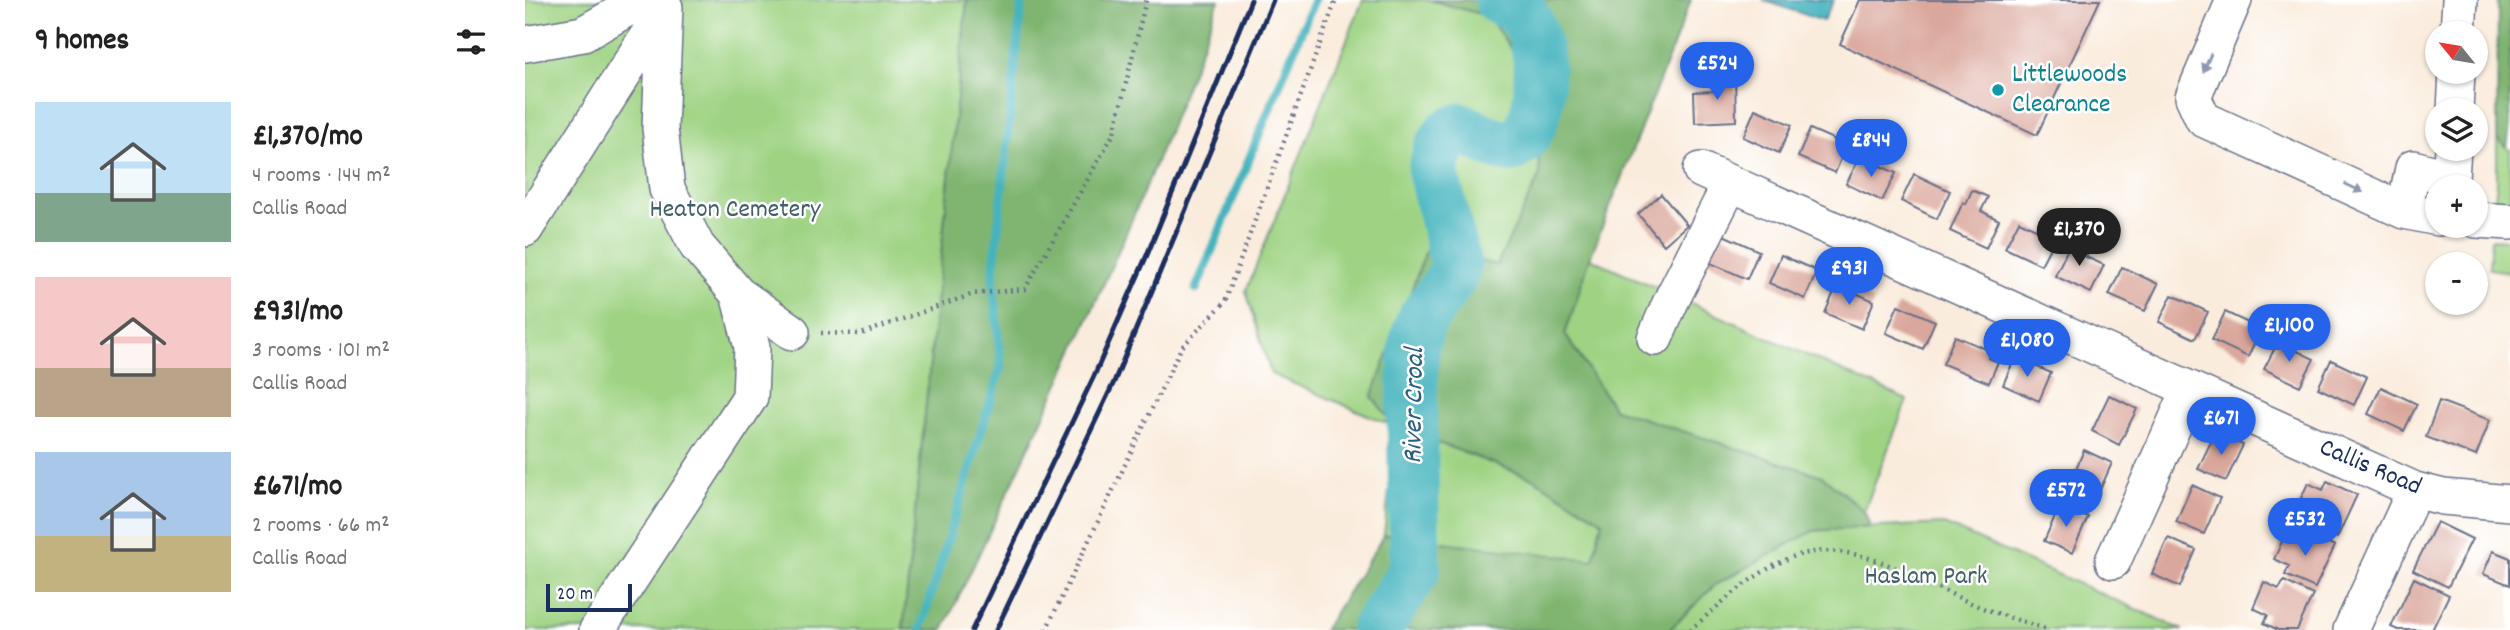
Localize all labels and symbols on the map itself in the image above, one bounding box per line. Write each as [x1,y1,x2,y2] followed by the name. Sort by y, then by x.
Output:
[2425,21,2489,84] north arrow
[1676,42,1758,102] pin: £524
[2202,52,2213,73] one-way arrow
[2012,57,2127,124] place label: Littlewoods Clearance
[1990,82,2006,98] marker: Littlewoods Clearance
[1830,120,1912,179] pin: £844
[2344,182,2364,194] one-way arrow
[650,192,821,229] park label: Heaton Cemetery
[2022,208,2136,268] pin: £1,370
[1808,247,1890,307] pin: £931
[2232,304,2346,364] pin: £1,100
[1970,320,2084,379] pin: £1,080
[1395,345,1437,464] water label: River Croal
[2180,398,2262,457] pin: £671
[2313,430,2427,506] street label: Callis Road
[2025,470,2107,529] pin: £572
[2264,498,2346,558] pin: £532
[1865,559,1987,596] park label: Haslam Park
[546,581,632,613] scale bar

